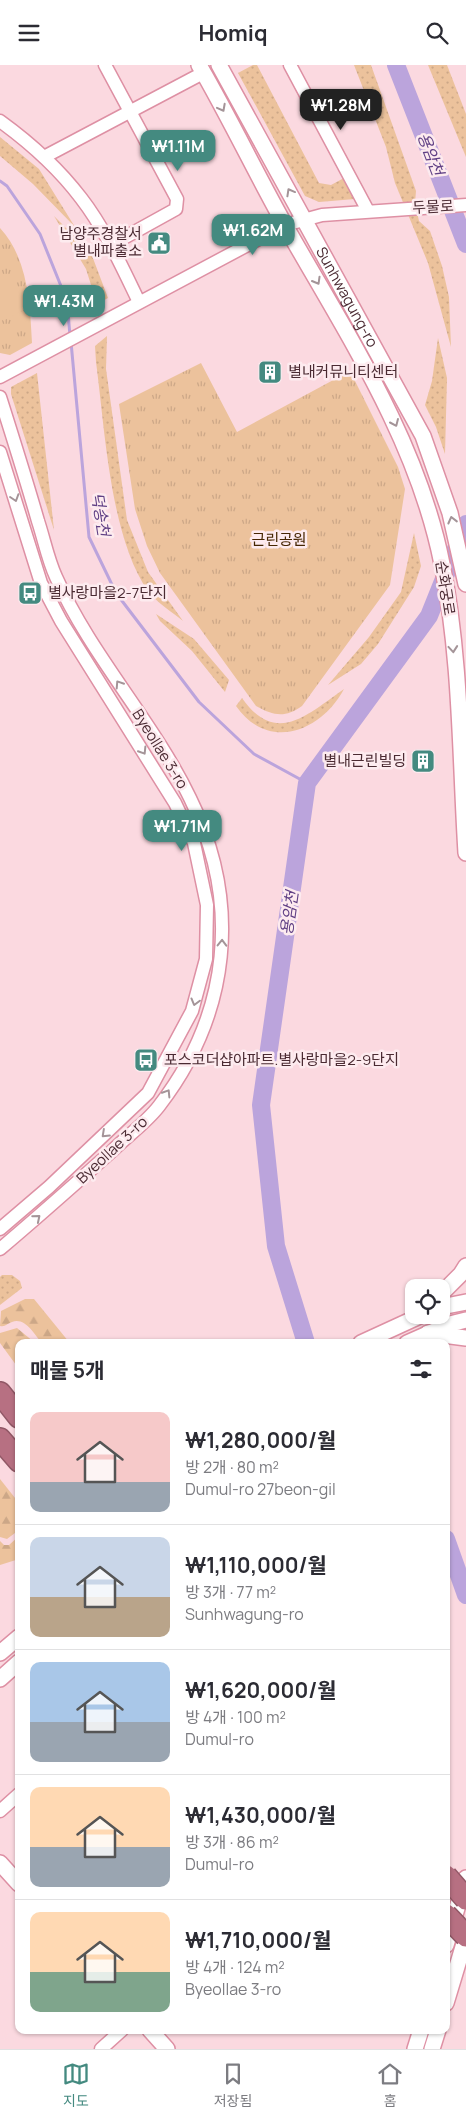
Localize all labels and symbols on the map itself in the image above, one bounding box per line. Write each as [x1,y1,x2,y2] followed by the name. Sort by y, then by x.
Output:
[300,88,382,131] pin: ₩1.28M
[216,103,226,112] one-way arrow
[137,129,219,172] pin: ₩1.11M
[413,129,450,181] water label: 용암천
[286,188,296,197] one-way arrow
[412,195,454,218] street label: 두물로
[212,213,294,256] pin: ₩1.62M
[59,223,142,261] place label: 남양주경찰서 별내파출소
[146,230,172,256] public building icon: 남양주경찰서 별내파출소
[311,243,383,351] street label: Sunhwagung-ro
[310,276,320,285] one-way arrow
[23,285,105,327] pin: ₩1.43M
[257,359,283,385] building icon: 별내커뮤니티센터
[288,361,398,382] place label: 별내커뮤니티센터
[389,418,399,427] one-way arrow
[87,490,116,540] water label: 덕송천
[9,493,19,502] one-way arrow
[447,515,458,524] one-way arrow
[251,529,307,550] park label: 근린공원
[431,559,460,617] street label: 순화궁로
[17,580,43,606] bus stop icon: 별사랑마을2-7단지
[48,582,167,603] place label: 별사랑마을2-7단지
[447,645,458,653] one-way arrow
[116,680,125,690] one-way arrow
[128,705,193,793] street label: Byeollae 3-ro
[136,745,146,754] one-way arrow
[410,748,436,774] building icon: 별내근린빌딩
[323,750,406,771] place label: 별내근린빌딩
[141,809,223,852] pin: ₩1.71M
[275,887,303,936] water label: 용암천
[217,939,227,946] one-way arrow
[190,997,201,1006] one-way arrow
[133,1047,159,1073] bus stop icon: 포스코더샵아파트.별사랑마을2-9단지
[164,1049,399,1070] place label: 포스코더샵아파트.별사랑마을2-9단지
[160,1090,170,1099] one-way arrow
[71,1111,152,1188] street label: Byeollae 3-ro
[102,1128,111,1137] one-way arrow
[32,1214,41,1223] one-way arrow

